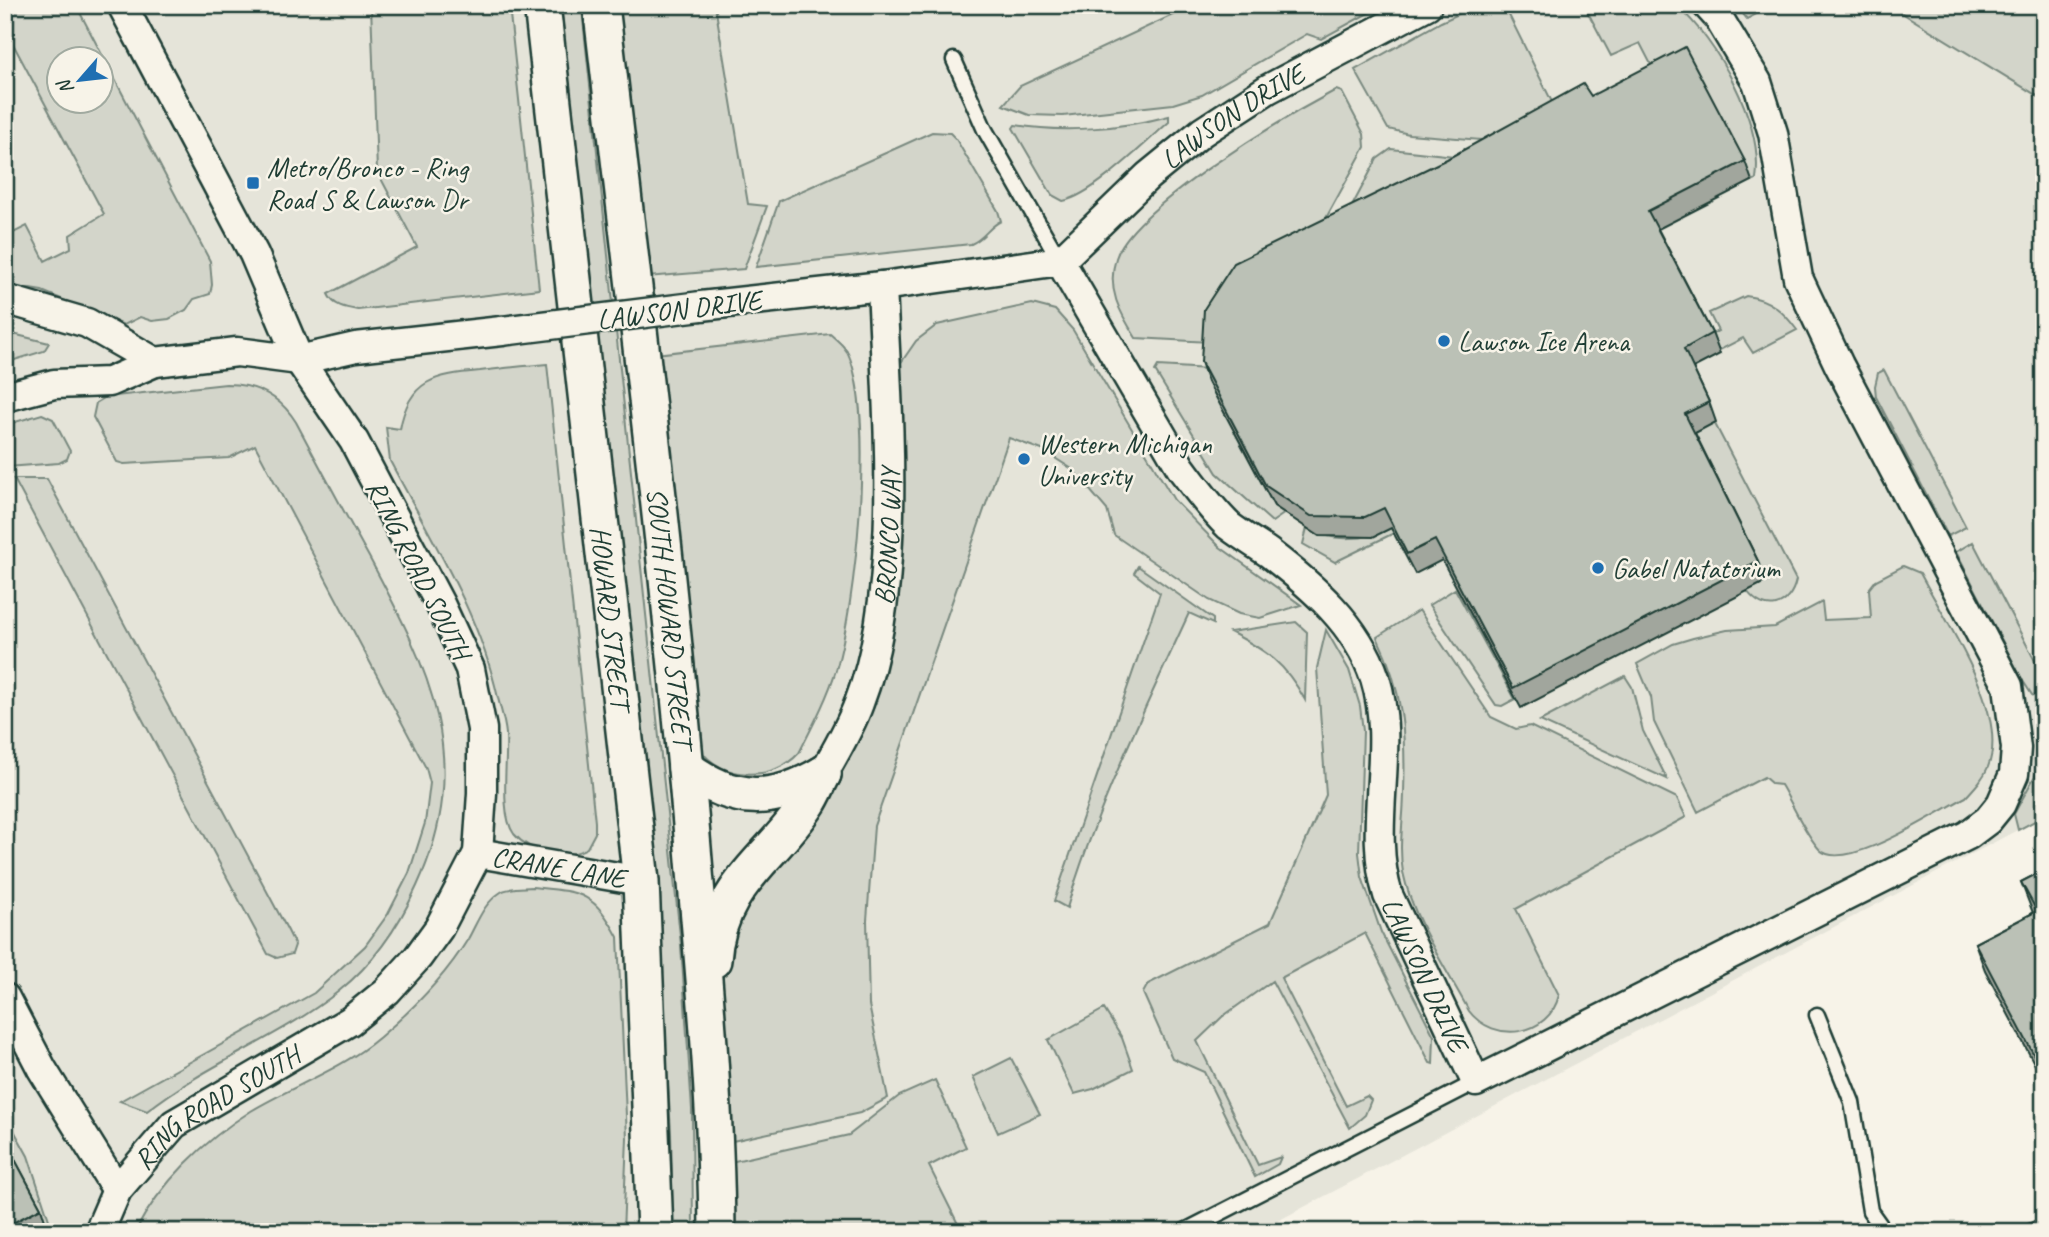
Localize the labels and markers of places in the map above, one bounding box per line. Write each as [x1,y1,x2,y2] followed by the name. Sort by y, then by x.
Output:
[267,150,470,217] place label: Metro/Bronco - Ring Road S & Lawson Dr
[245,175,261,191] marker: Metro/Bronco - Ring Road S & Lawson Dr
[1458,324,1631,359] place label: Lawson Ice Arena
[1436,333,1452,349] marker: Lawson Ice Arena
[1038,426,1212,493] place label: Western Michigan University
[1016,451,1032,467] marker: Western Michigan University
[1612,551,1781,586] place label: Gabel Natatorium
[1590,560,1606,576] marker: Gabel Natatorium

